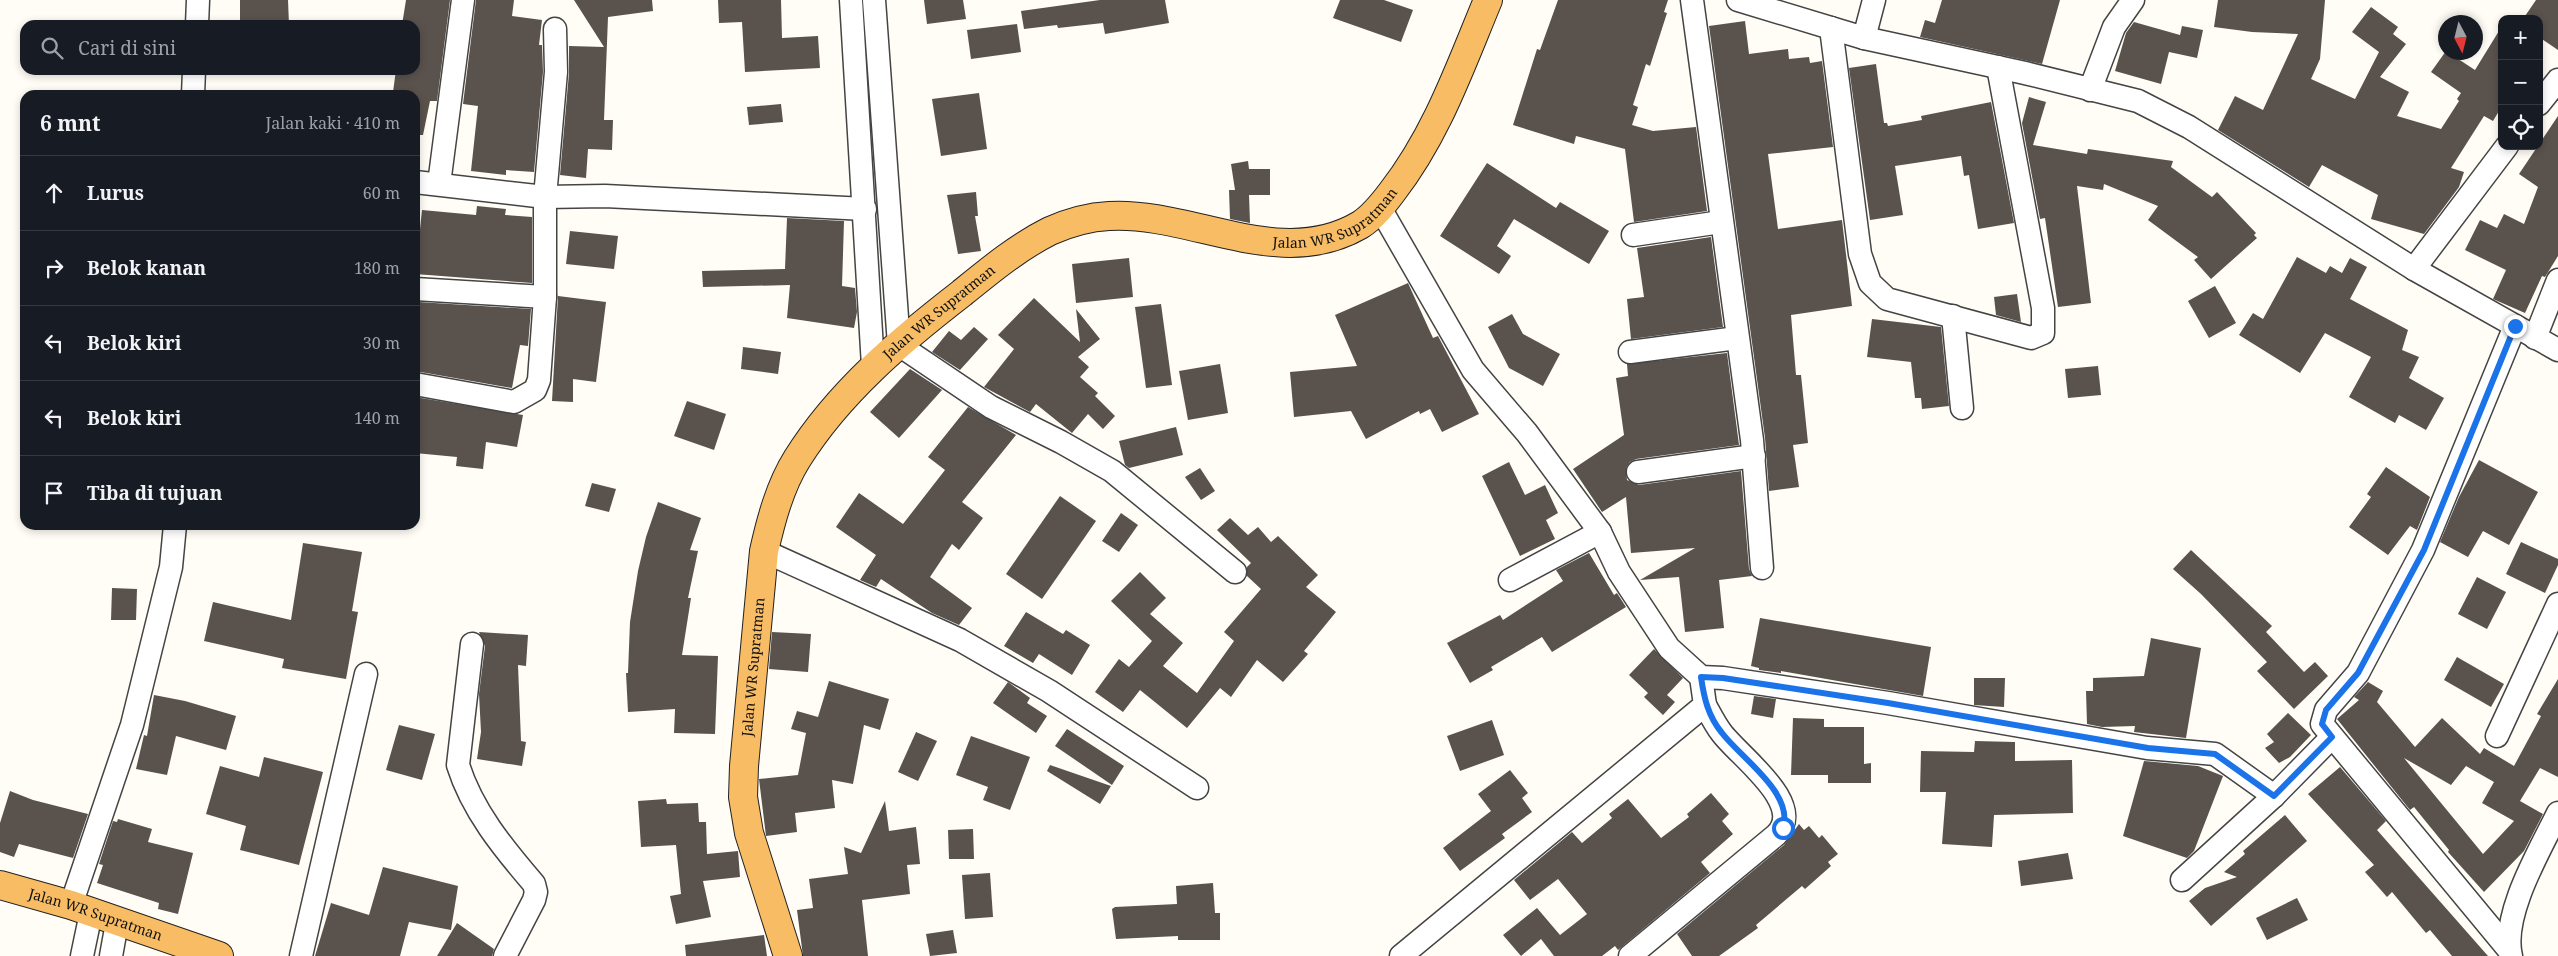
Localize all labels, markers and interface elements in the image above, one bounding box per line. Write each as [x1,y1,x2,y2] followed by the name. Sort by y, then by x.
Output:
[2438,15,2483,60] north arrow
[2498,15,2543,150] map controls
[2498,15,2543,60] button: +
[20,20,420,75] search box
[38,34,66,62] icon: search
[78,35,176,61] text: Cari di sini
[2498,60,2543,105] button: −
[2498,105,2543,150] button: locate
[40,109,101,137] text: 6 mnt
[266,112,400,134] text: Jalan kaki · 410 m
[40,179,68,207] icon: ahead
[87,180,144,206] text: Lurus
[363,182,400,204] text: 60 m
[1271,184,1401,252] street label: Jalan WR Supratman
[40,254,68,282] icon: right
[87,255,206,281] text: Belok kanan
[354,257,400,279] text: 180 m
[878,260,999,364] street label: Jalan WR Supratman
[2504,315,2527,338] route end
[40,329,68,357] icon: left
[87,330,181,356] text: Belok kiri
[363,332,400,354] text: 30 m
[40,404,68,432] icon: left
[87,405,181,431] text: Belok kiri
[354,407,400,429] text: 140 m
[40,479,68,507] icon: arrive
[87,480,222,506] text: Tiba di tujuan
[737,596,769,738] street label: Jalan WR Supratman
[1772,817,1795,840] route start
[26,883,165,945] street label: Jalan WR Supratman

